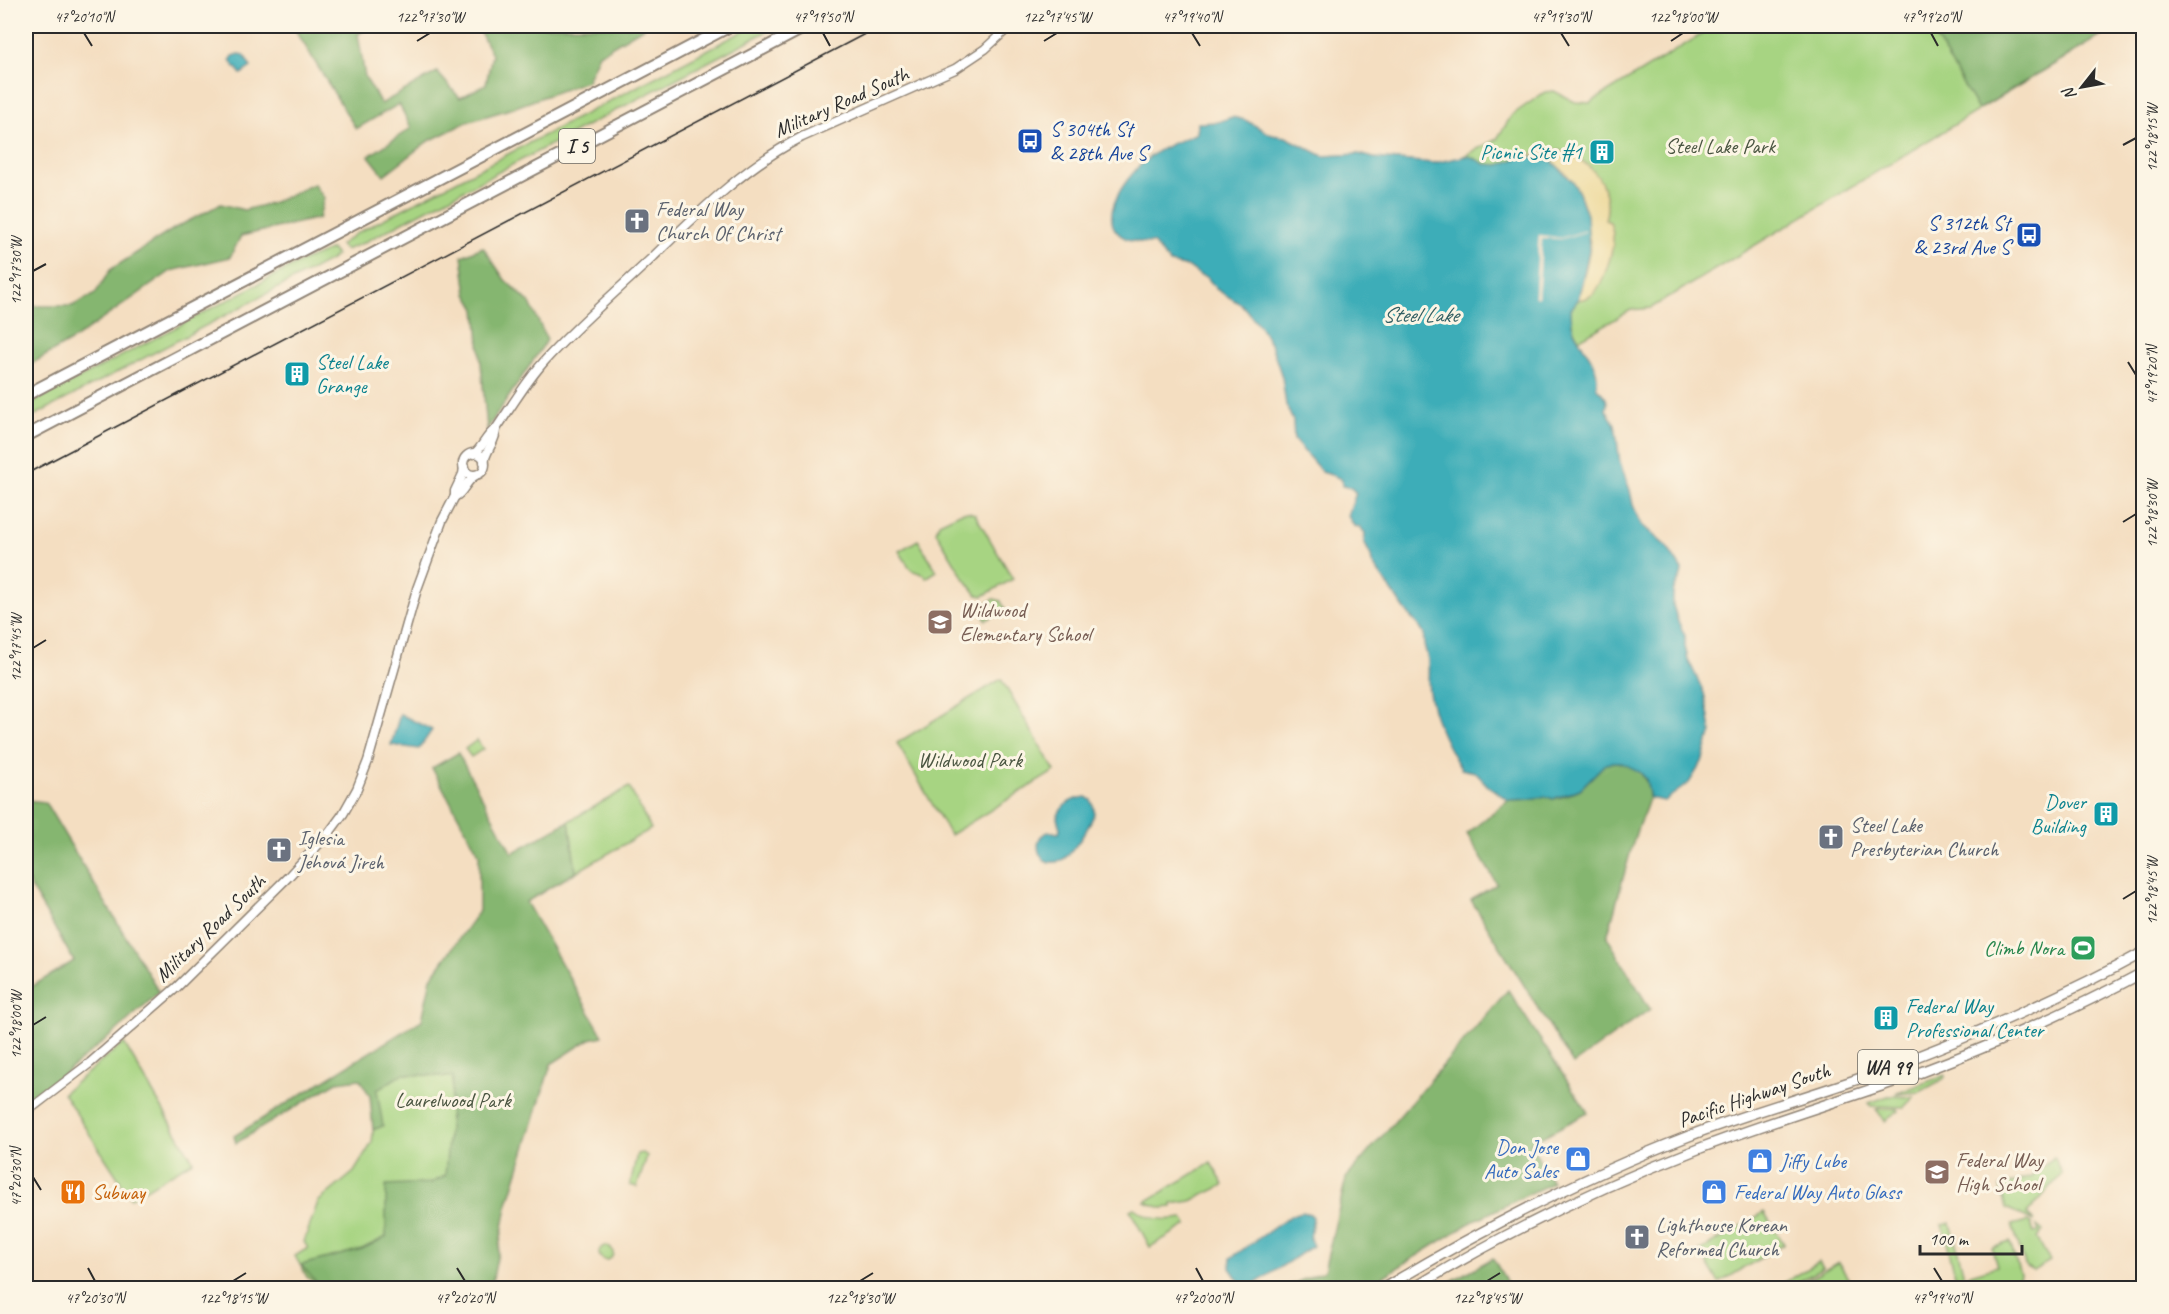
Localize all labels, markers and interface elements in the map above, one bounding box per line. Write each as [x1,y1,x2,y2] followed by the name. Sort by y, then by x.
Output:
[54,8,117,27] text: 47°20'10"N
[396,8,467,27] text: 122°17'30"W
[793,8,856,27] text: 47°19'50"N
[1023,8,1094,27] text: 122°17'45"W
[1162,8,1225,27] text: 47°19'40"N
[1531,8,1594,27] text: 47°19'30"N
[1649,8,1720,27] text: 122°18'00"W
[1901,8,1964,27] text: 47°19'20"N
[2052,57,2112,117] north arrow
[770,60,913,143] street label: Military Road South
[2057,82,2081,104] text: N
[2143,101,2162,172] text: 122°18'15"W
[1050,116,1151,166] place label: S 304th St & 28th Ave S
[1015,126,1045,156] bus stop icon: S 304th St & 28th Ave S
[559,129,595,163] road number: I 5
[1665,133,1776,159] park label: Steel Lake Park
[1587,137,1617,167] building icon: Picnic Site #1
[1480,139,1584,165] place label: Picnic Site #1
[656,196,783,246] place label: Federal Way Church Of Christ
[622,206,652,236] church icon: Federal Way Church Of Christ
[1914,210,2014,260] place label: S 312th St & 23rd Ave S
[2014,220,2044,250] bus stop icon: S 312th St & 23rd Ave S
[7,234,26,305] text: 122°17'30"W
[1382,301,1462,329] water label: Steel Lake
[2143,342,2162,405] text: 47°19'20"N
[316,349,390,399] place label: Steel Lake Grange
[282,359,312,389] building icon: Steel Lake Grange
[2143,477,2162,548] text: 122°18'30"W
[960,597,1095,647] place label: Wildwood Elementary School
[925,607,955,637] school or university icon: Wildwood Elementary School
[7,611,26,682] text: 122°17'45"W
[918,747,1023,773] park label: Wildwood Park
[2031,789,2088,839] place label: Dover Building
[2091,799,2121,829] building icon: Dover Building
[1850,812,2000,862] place label: Steel Lake Presbyterian Church
[1816,822,1846,852] church icon: Steel Lake Presbyterian Church
[297,825,385,875] place label: Iglesia Jehová Jireh
[264,835,294,865] church icon: Iglesia Jehová Jireh
[2143,854,2162,925] text: 122°18'45"W
[149,868,272,988] street label: Military Road South
[2068,933,2098,963] sports icon: Climb Nora
[1984,935,2066,961] place label: Climb Nora
[7,988,26,1059] text: 122°18'00"W
[1906,993,2045,1043] place label: Federal Way Professional Center
[1871,1003,1901,1033] building icon: Federal Way Professional Center
[1858,1050,1918,1084] road number: WA 99
[1675,1056,1835,1133] street label: Pacific Highway South
[395,1087,512,1113] park label: Laurelwood Park
[1484,1134,1560,1184] place label: Don Jose Auto Sales
[7,1144,26,1207] text: 47°20'30"N
[1563,1144,1593,1174] shop icon: Don Jose Auto Sales
[1745,1146,1775,1176] shop icon: Jiffy Lube
[1956,1147,2045,1197] place label: Federal Way High School
[1779,1148,1847,1174] place label: Jiffy Lube
[1922,1157,1952,1187] school or university icon: Federal Way High School
[58,1177,88,1207] restaurant icon: Subway
[1699,1177,1729,1207] shop icon: Federal Way Auto Glass
[92,1179,147,1205] place label: Subway
[1734,1179,1903,1205] place label: Federal Way Auto Glass
[1656,1212,1788,1262] place label: Lighthouse Korean Reformed Church
[1920,1218,2022,1256] scale bar
[1622,1222,1652,1252] church icon: Lighthouse Korean Reformed Church
[1929,1228,1970,1250] text: 100 m
[65,1289,128,1308] text: 47°20'30"N
[199,1289,270,1308] text: 122°18'15"W
[435,1289,498,1308] text: 47°20'20"N
[826,1289,897,1308] text: 122°18'30"W
[1173,1289,1236,1308] text: 47°20'00"N
[1453,1289,1524,1308] text: 122°18'45"W
[1912,1289,1975,1308] text: 47°19'40"N

